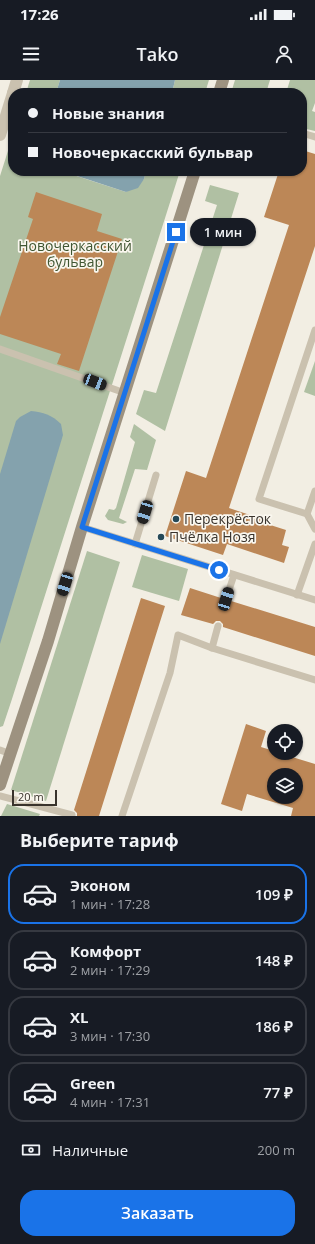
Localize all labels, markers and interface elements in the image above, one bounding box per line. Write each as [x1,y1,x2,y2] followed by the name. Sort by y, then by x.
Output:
[20,4,59,24] text: 17:26
[137,42,178,66] text: Tako
[20,43,42,65] icon: menu
[273,43,295,65] icon: person
[52,103,165,123] text: Новые знания
[52,142,253,162] text: Новочеркасский бульвар
[190,218,256,246] callout: 1 мин
[167,223,185,241] route end
[204,223,242,241] text: 1 мин
[18,236,132,271] park label: Новочеркасский бульвар
[82,372,108,392] car
[136,499,154,525] car
[184,509,272,528] place label: Перекрёсток
[171,514,181,524] marker: Перекрёсток
[169,527,255,546] place label: Пчёлка Нозя
[156,532,166,542] marker: Пчёлка Нозя
[210,561,228,579] route start
[56,571,74,597] car
[217,586,235,612] car
[267,724,303,804] map controls
[267,724,303,760] button: locate
[267,768,303,804] button: layers
[12,788,57,807] scale bar
[18,789,44,804] text: 20 m
[20,828,179,852] text: Выберите тариф
[70,875,130,895] text: Эконом
[22,876,58,912] icon: car
[255,884,293,904] text: 109 ₽
[70,895,150,913] text: 1 мин · 17:28
[70,941,141,961] text: Комфорт
[22,942,58,978] icon: car
[255,950,293,970] text: 148 ₽
[70,961,150,979] text: 2 мин · 17:29
[70,1007,88,1027] text: XL
[22,1008,58,1044] icon: car
[255,1016,293,1036] text: 186 ₽
[70,1027,150,1045] text: 3 мин · 17:30
[70,1073,115,1093] text: Green
[22,1074,58,1110] icon: car
[263,1082,293,1102] text: 77 ₽
[70,1093,150,1111] text: 4 мин · 17:31
[20,1139,42,1161] icon: cash
[52,1140,128,1160] text: Наличные
[257,1141,295,1159] text: 200 m
[20,1190,295,1236] button: Заказать

